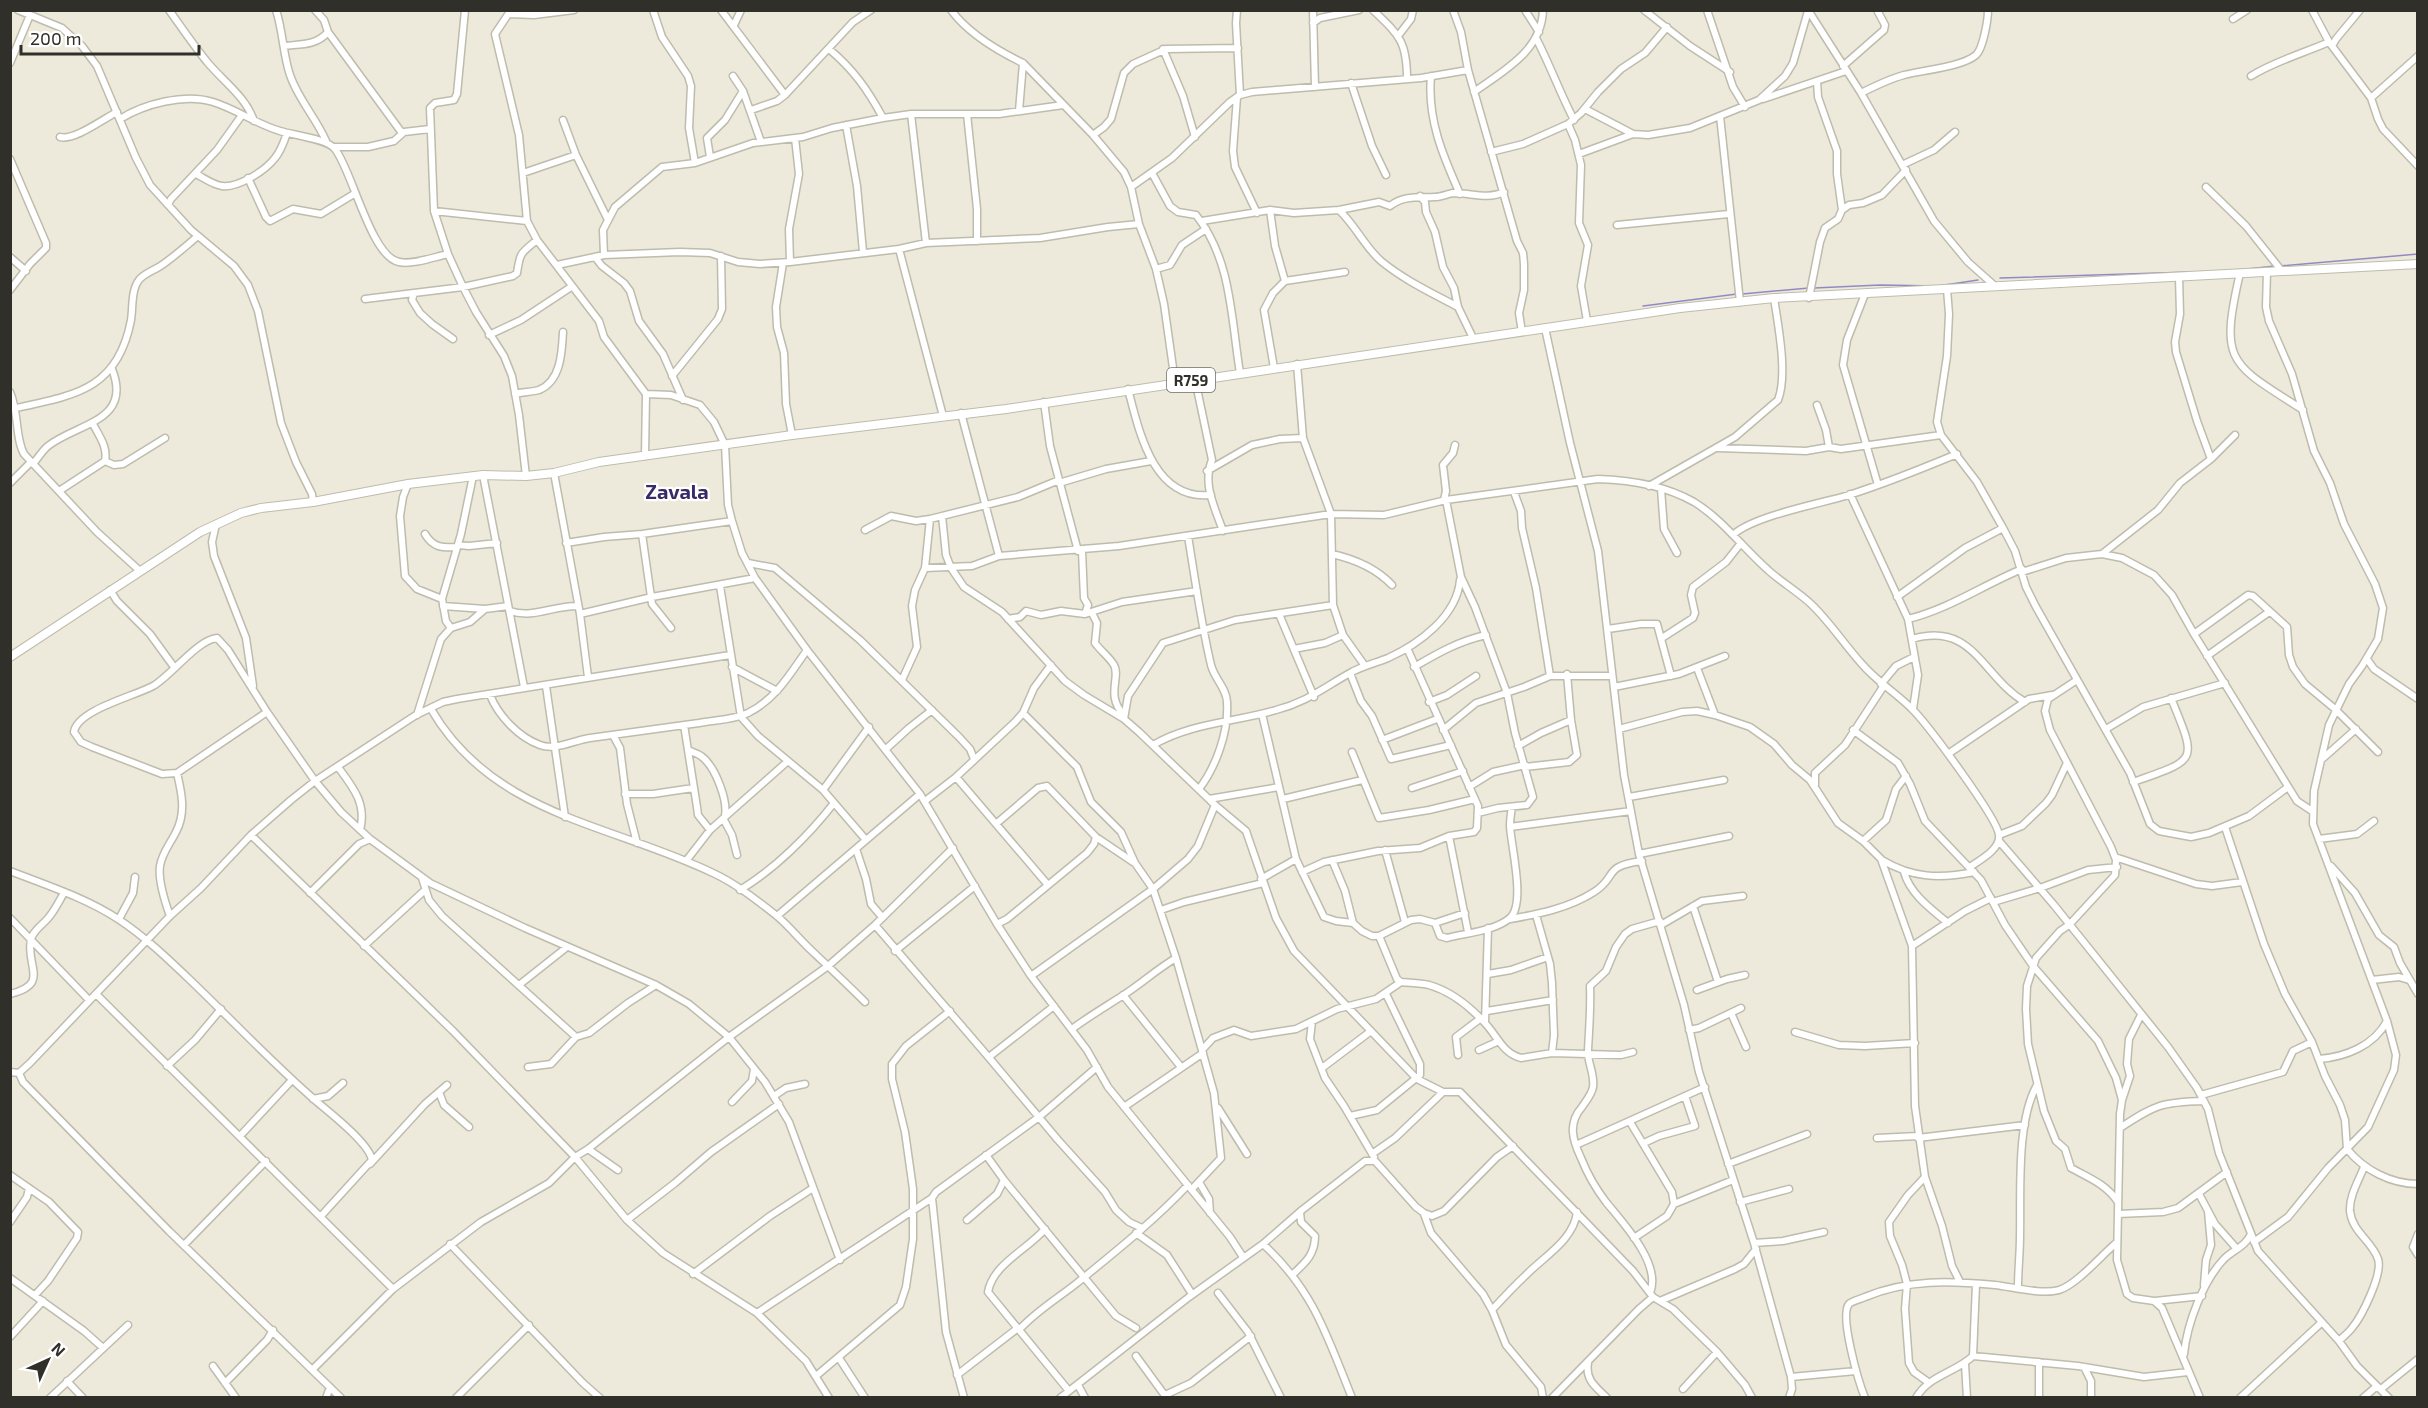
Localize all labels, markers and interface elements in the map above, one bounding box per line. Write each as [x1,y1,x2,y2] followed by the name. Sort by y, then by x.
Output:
[21,18,200,56] scale bar
[30,27,82,49] text: 200 m
[1167,368,1215,392] road number: R759
[645,479,709,503] district label: Zavala
[18,1330,78,1390] north arrow
[48,1338,70,1360] text: N

